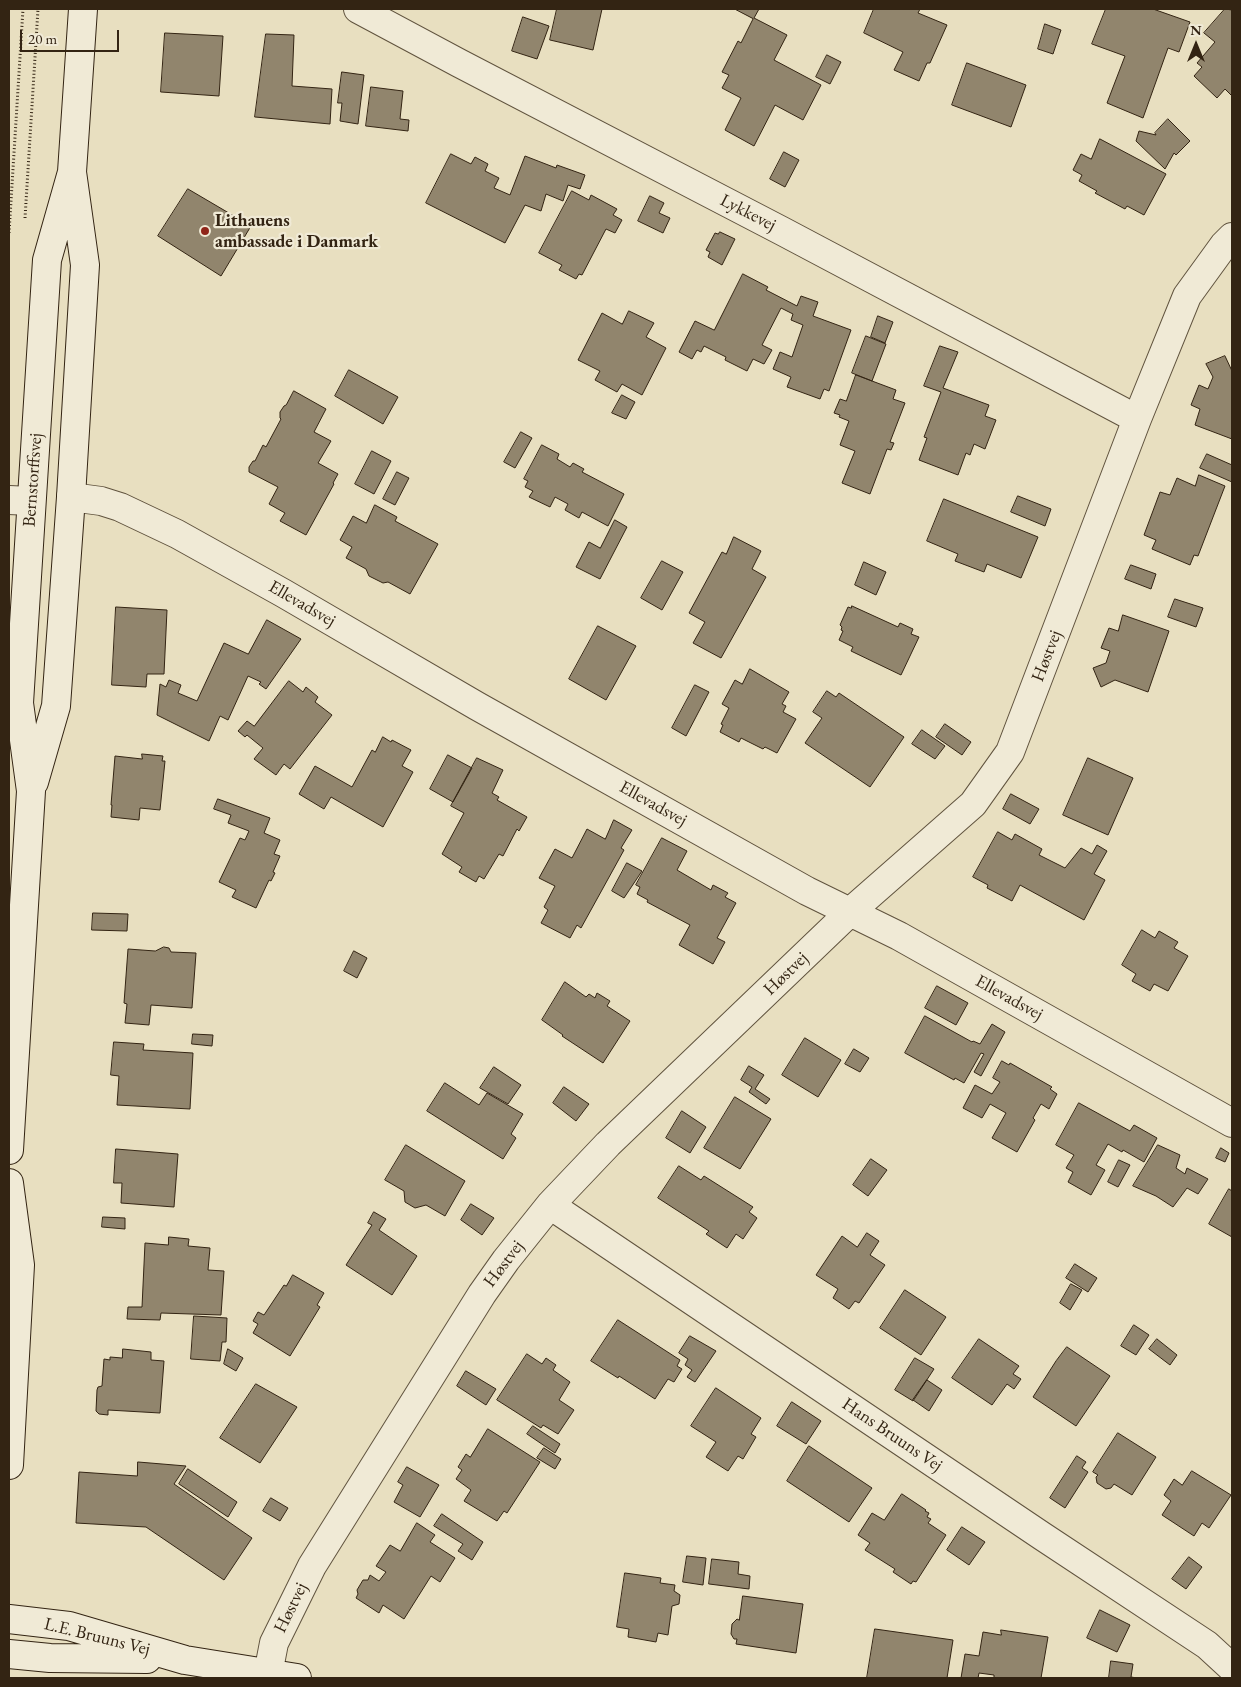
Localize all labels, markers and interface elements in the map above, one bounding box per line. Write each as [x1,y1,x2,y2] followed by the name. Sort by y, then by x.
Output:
[22,20,121,52] scale bar
[1171,20,1221,70] north arrow
[1190,21,1202,39] text: N
[28,29,57,48] text: 20 m
[716,190,780,236] street label: Lykkevej
[215,210,378,252] place label: Lithauens ambassade i Danmark
[199,225,211,237] marker: Lithauens ambassade i Danmark
[19,432,47,528] street label: Bernstorffsvej
[265,576,339,632] street label: Ellevadsvej
[1027,627,1067,685] street label: Høstvej
[615,777,691,831] street label: Ellevadsvej
[759,948,813,1000] street label: Høstvej
[971,971,1047,1025] street label: Ellevadsvej
[479,1236,529,1292] street label: Høstvej
[838,1393,946,1477] street label: Hans Bruuns Vej
[270,1579,312,1637] street label: Høstvej
[42,1613,152,1661] street label: L.E. Bruuns Vej

